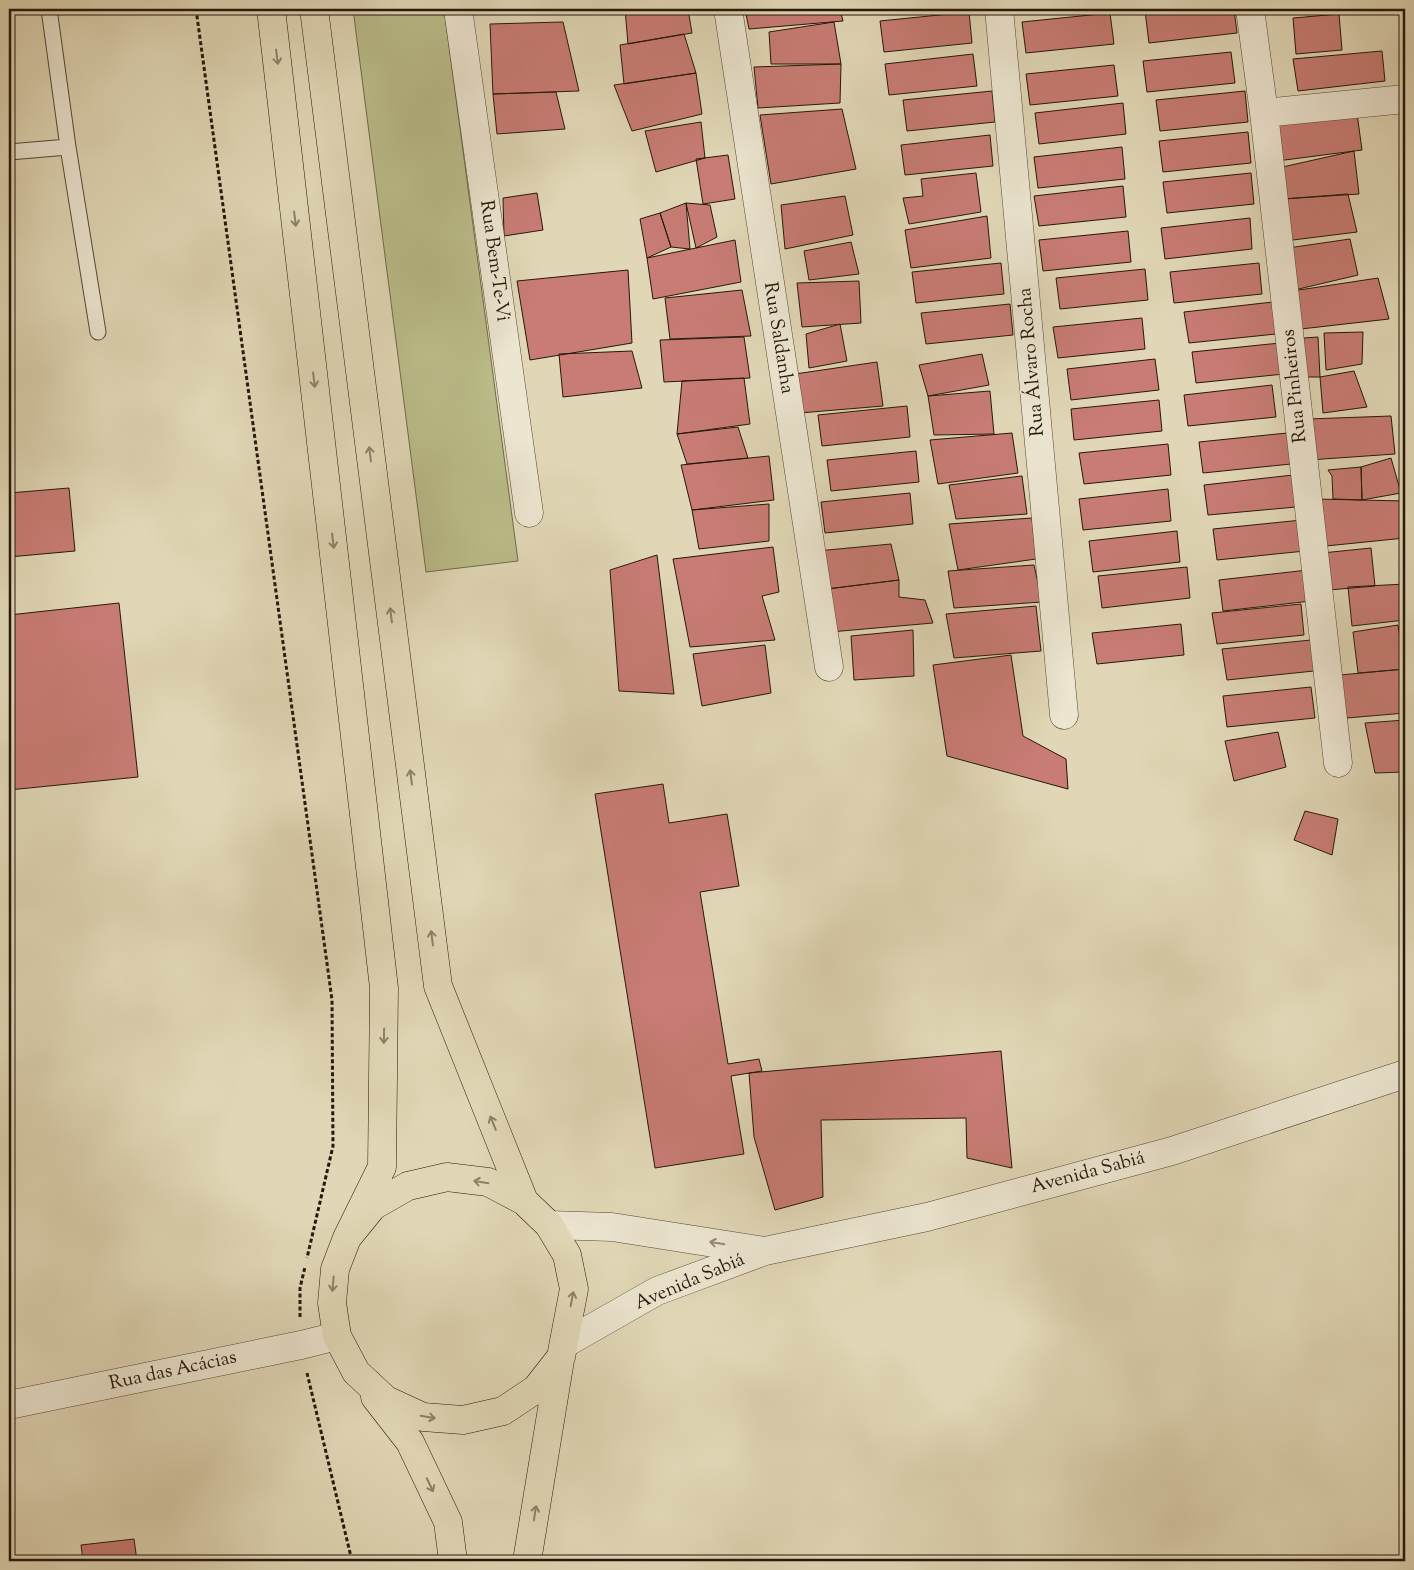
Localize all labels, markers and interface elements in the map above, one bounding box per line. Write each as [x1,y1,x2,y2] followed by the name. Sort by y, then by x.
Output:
[272,49,282,65] one-way arrow
[472,199,516,323] street label: Rua Bem-Te-Vi
[290,210,300,226] one-way arrow
[756,280,800,396] street label: Rua Saldanha
[1012,286,1052,438] street label: Rua Álvaro Rocha
[1276,328,1314,444] street label: Rua Pinheiros
[309,372,319,388] one-way arrow
[365,447,375,463] one-way arrow
[328,533,338,549] one-way arrow
[386,608,396,624] one-way arrow
[406,769,416,785] one-way arrow
[427,930,437,946] one-way arrow
[379,1028,389,1044] one-way arrow
[488,1116,497,1131] one-way arrow
[1028,1145,1148,1201] street label: Avenida Sabiá
[473,1176,489,1186] one-way arrow
[710,1238,726,1248] one-way arrow
[631,1247,749,1317] street label: Avenida Sabiá
[328,1276,338,1292] one-way arrow
[568,1291,578,1307] one-way arrow
[107,1344,239,1398] street label: Rua das Acácias
[420,1412,436,1422] one-way arrow
[426,1478,436,1493] one-way arrow
[530,1506,540,1522] one-way arrow

